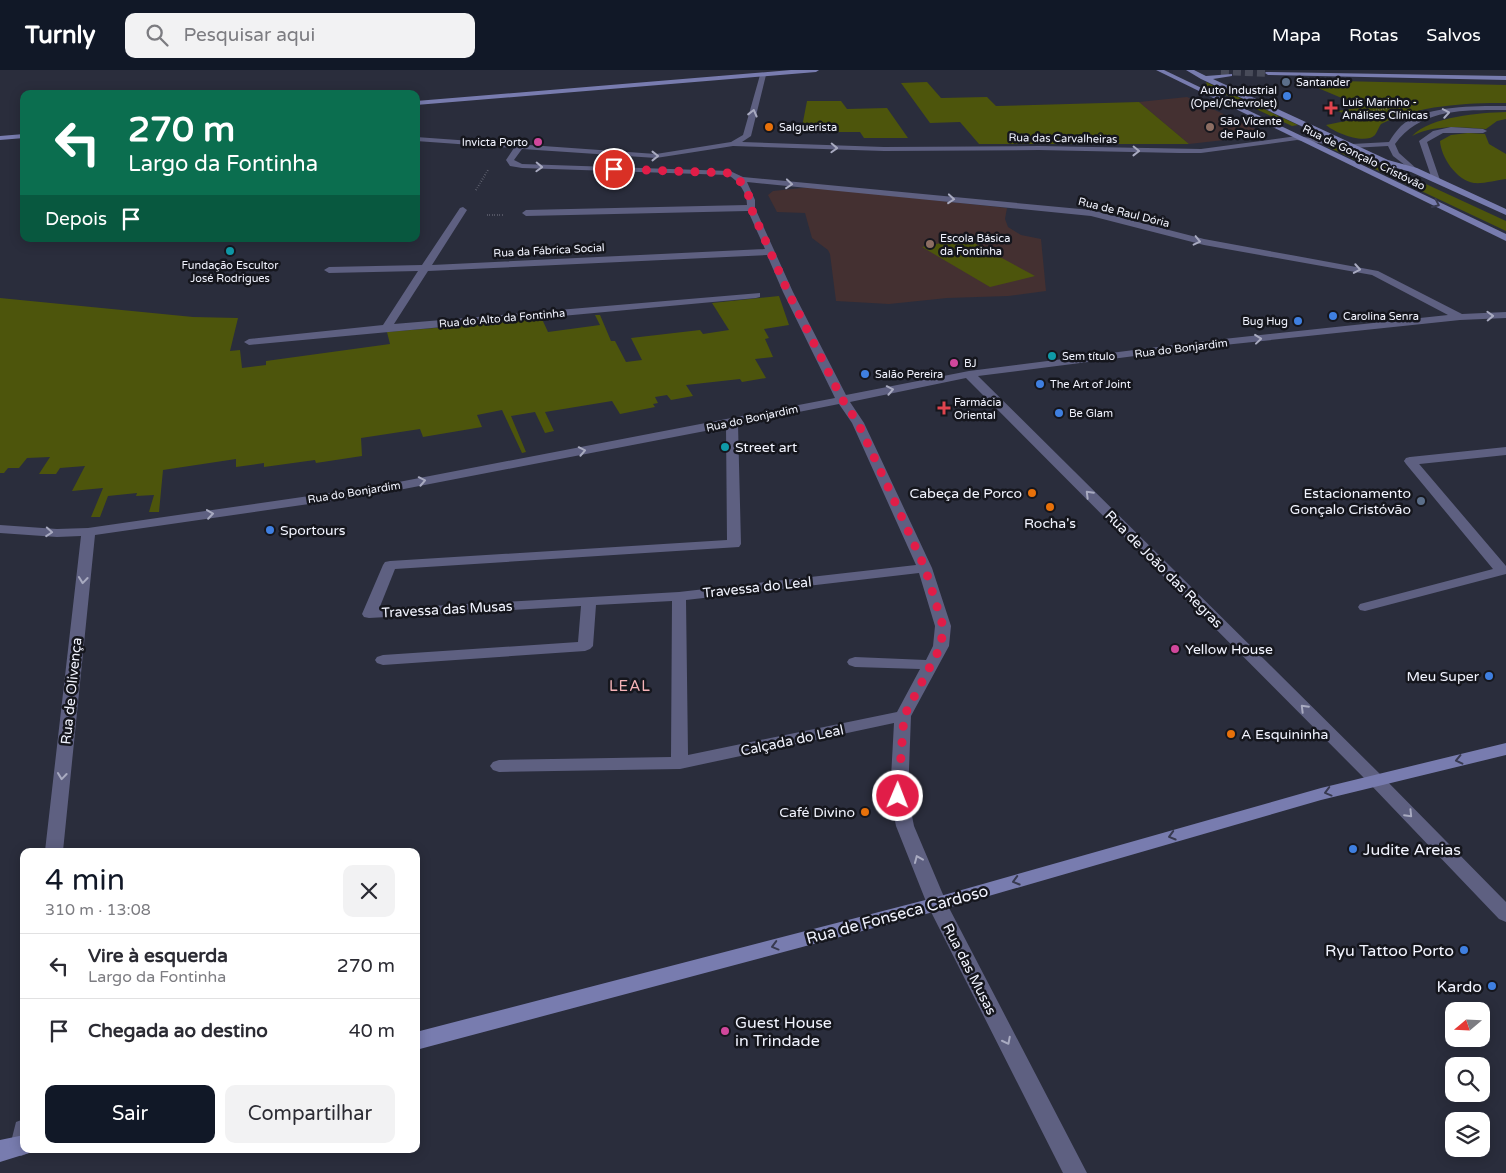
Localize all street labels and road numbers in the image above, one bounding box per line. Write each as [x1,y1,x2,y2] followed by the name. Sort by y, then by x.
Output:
[1300,122,1427,193] street label: Rua de Gonçalo Cristóvão
[1008,131,1118,146] street label: Rua das Carvalheiras
[1077,195,1171,230] street label: Rua de Raul Dória
[493,241,605,260] street label: Rua da Fábrica Social
[438,307,566,330] street label: Rua do Alto da Fontinha
[1134,336,1228,361] street label: Rua do Bonjardim
[705,402,799,435] street label: Rua do Bonjardim
[307,479,401,506] street label: Rua do Bonjardim
[1101,507,1226,632] street label: Rua de João das Regras
[702,573,812,602] street label: Travessa do Leal
[381,598,513,621] street label: Travessa das Musas
[57,637,86,746] street label: Rua de Olivença
[739,721,845,760] street label: Calçada do Leal
[804,881,991,949] street label: Rua de Fonseca Cardoso
[939,921,1000,1018] street label: Rua das Musas

